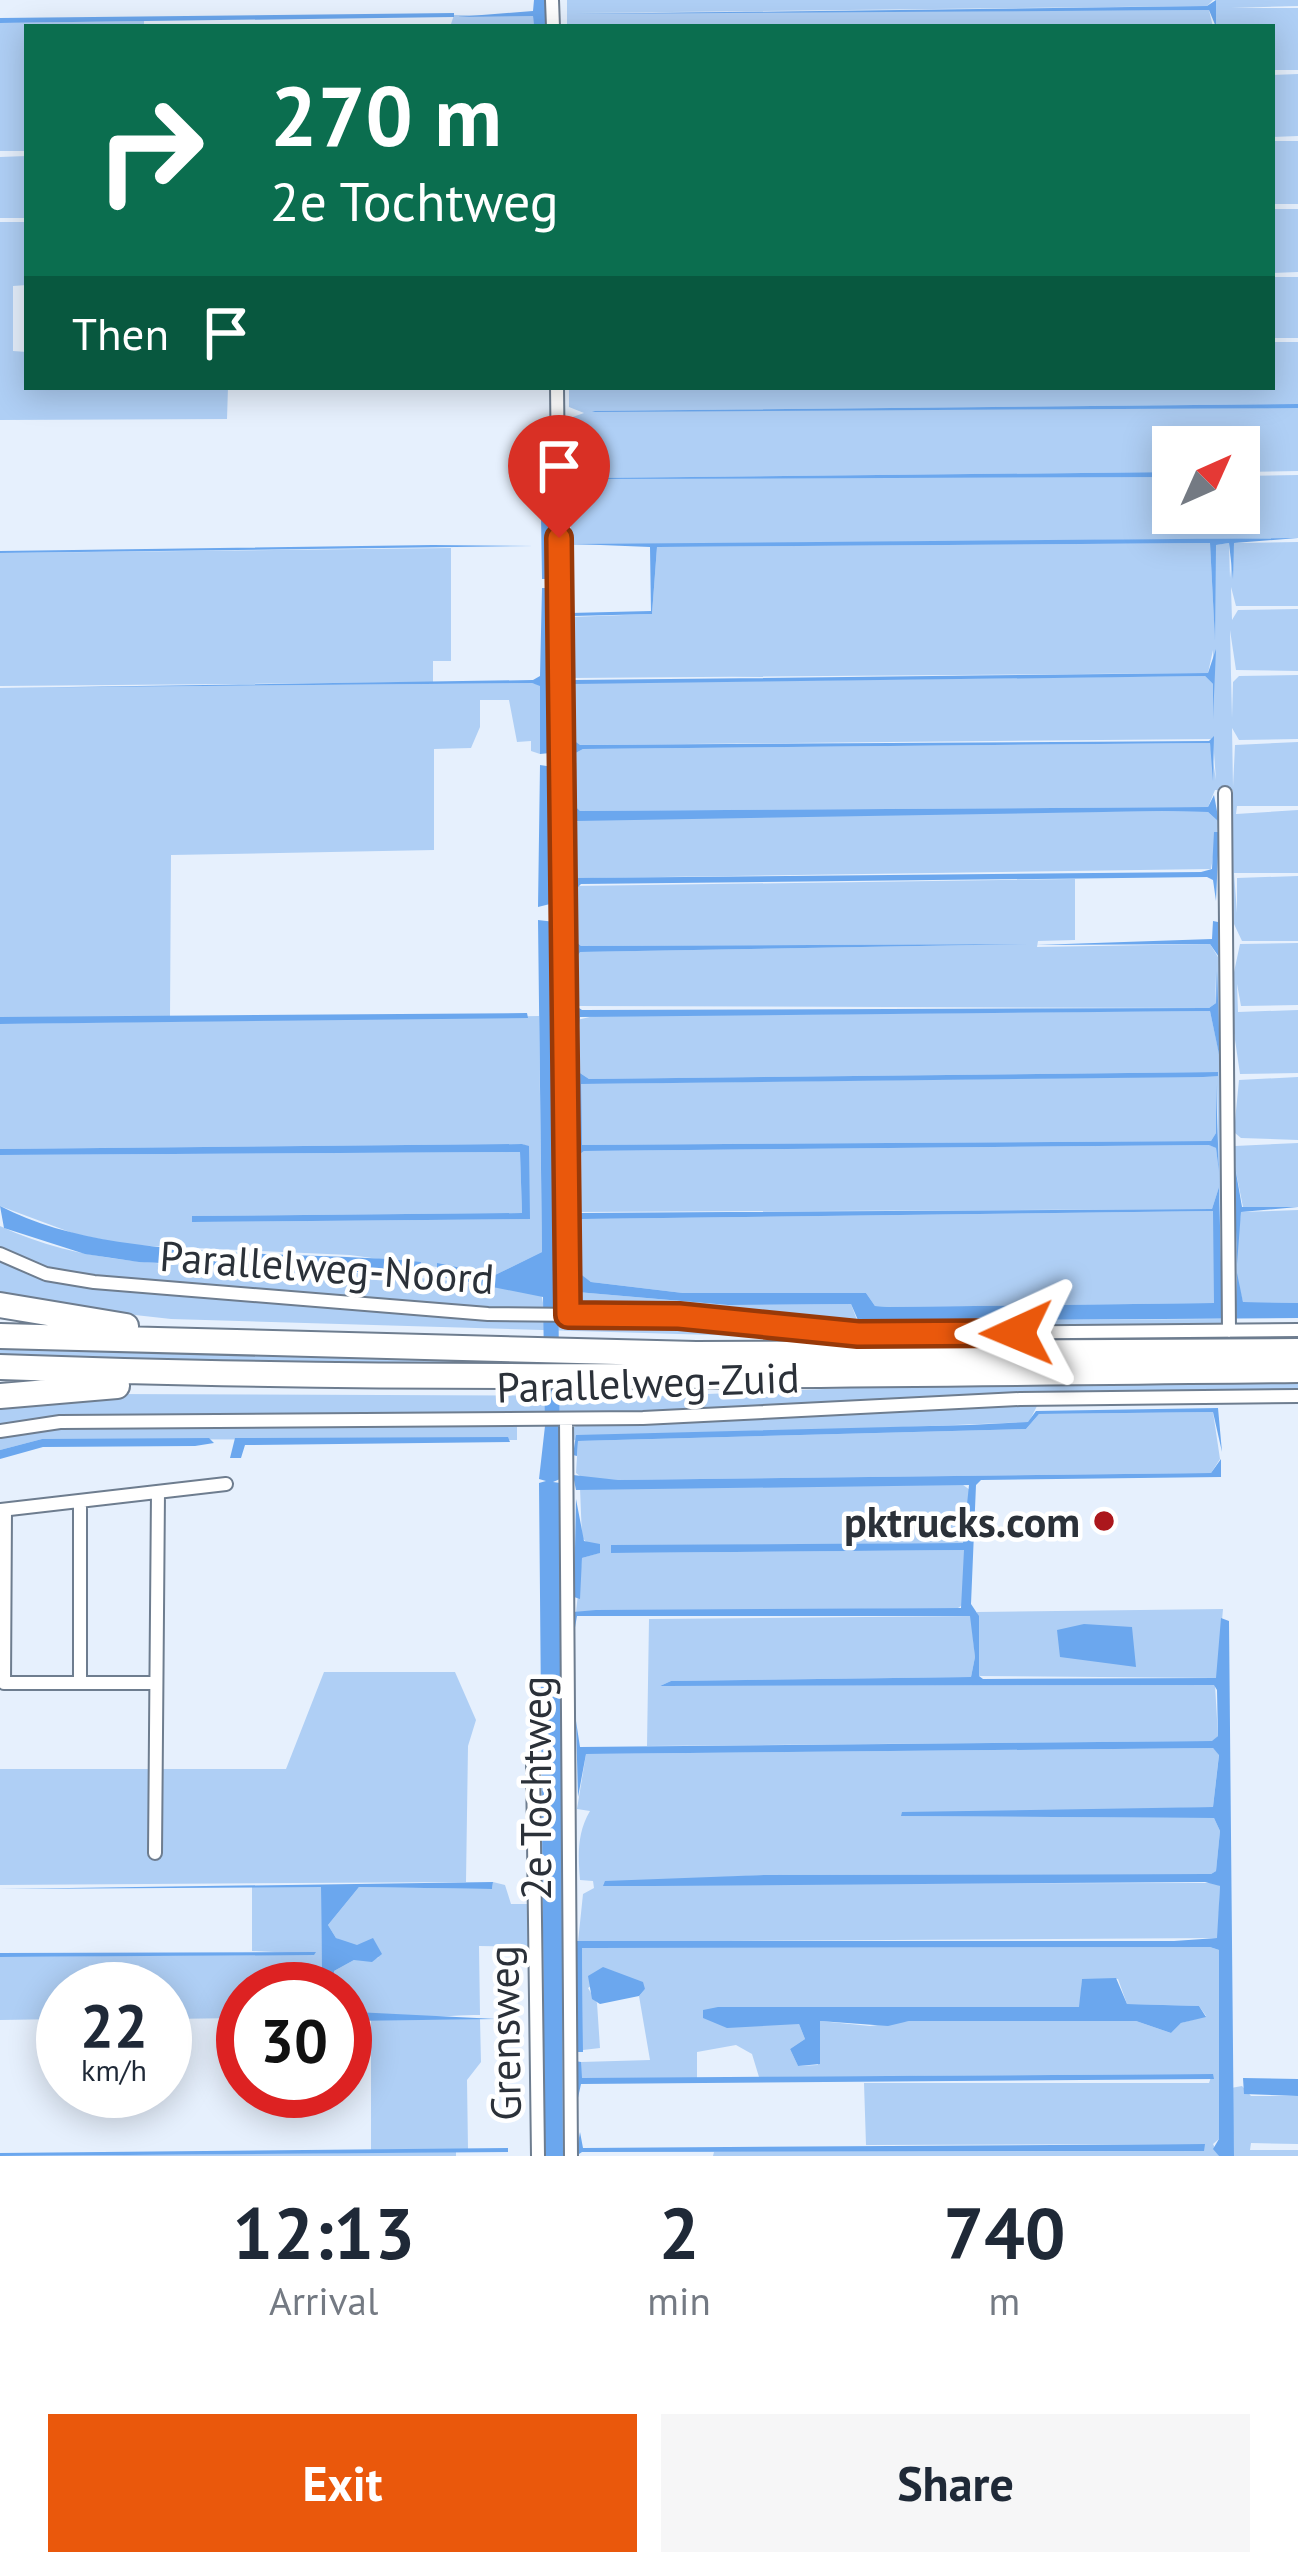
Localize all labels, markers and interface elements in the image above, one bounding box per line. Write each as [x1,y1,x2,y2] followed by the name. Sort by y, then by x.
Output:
[270,60,502,169] text: 270 m
[72,72,228,228] icon: right
[270,166,559,236] text: 2e Tochtweg
[193,300,259,366] icon: arrive
[72,304,169,362] text: Then
[508,415,610,538] pin
[1152,426,1260,534] north arrow
[1152,426,1260,534] map controls
[526,433,592,499] icon: arrive
[158,1228,496,1306] street label: Parallelweg-Noord
[954,1270,1080,1396] position arrow
[496,1349,800,1415] street label: Parallelweg-Zuid
[844,1494,1080,1549] place label: pktrucks.com
[1091,1508,1117,1534] marker: pktrucks.com
[508,1676,563,1900] street label: 2e Tochtweg
[475,1945,533,2121] street label: Grensweg
[216,1962,372,2118] speed limit sign: 30
[80,1986,148,2064] text: 22
[81,2050,147,2089] text: km/h
[232,2186,415,2279] text: 12:13
[659,2186,700,2279] text: 2
[943,2186,1066,2279] text: 740
[269,2275,378,2326] text: Arrival
[647,2275,711,2326] text: min
[989,2275,1020,2326] text: m
[48,2414,637,2552] button: Exit
[661,2414,1250,2552] button: Share

